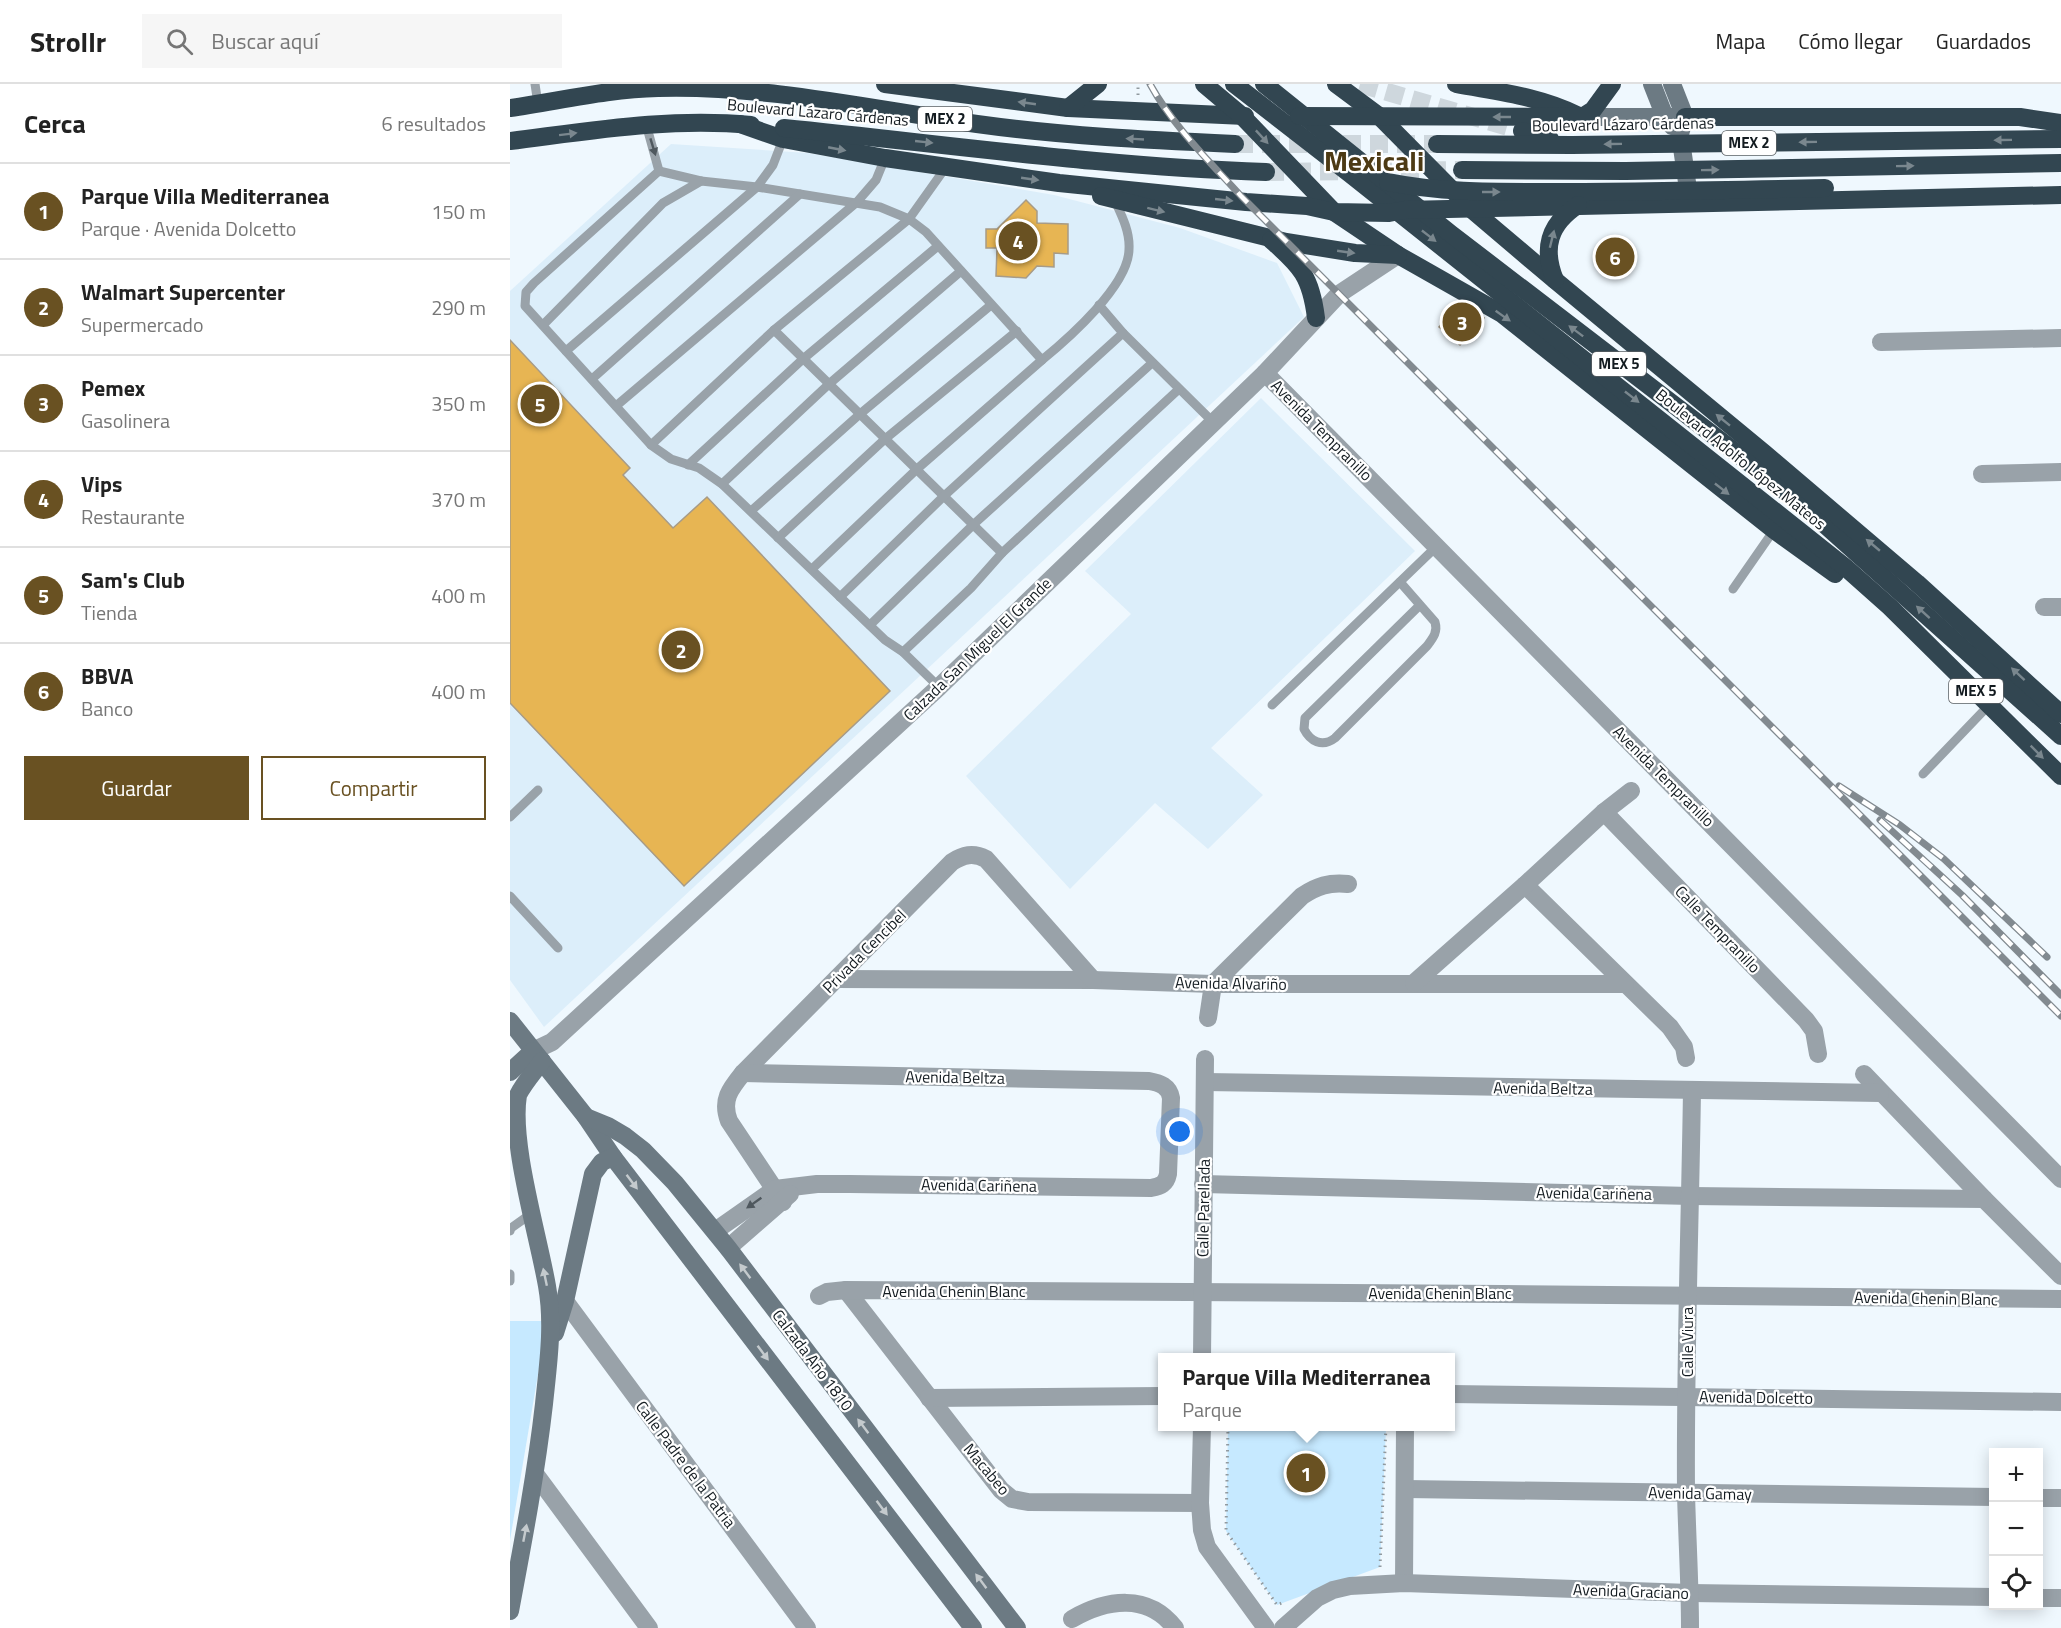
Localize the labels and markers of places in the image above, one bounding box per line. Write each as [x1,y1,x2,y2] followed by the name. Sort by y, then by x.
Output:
[998,218,1038,264] pin: 4
[1596,234,1634,279] pin: 6
[1442,300,1482,344] pin: 3
[520,382,560,426] pin: 5
[662,628,700,672] pin: 2
[1286,1450,1326,1496] pin: 1

